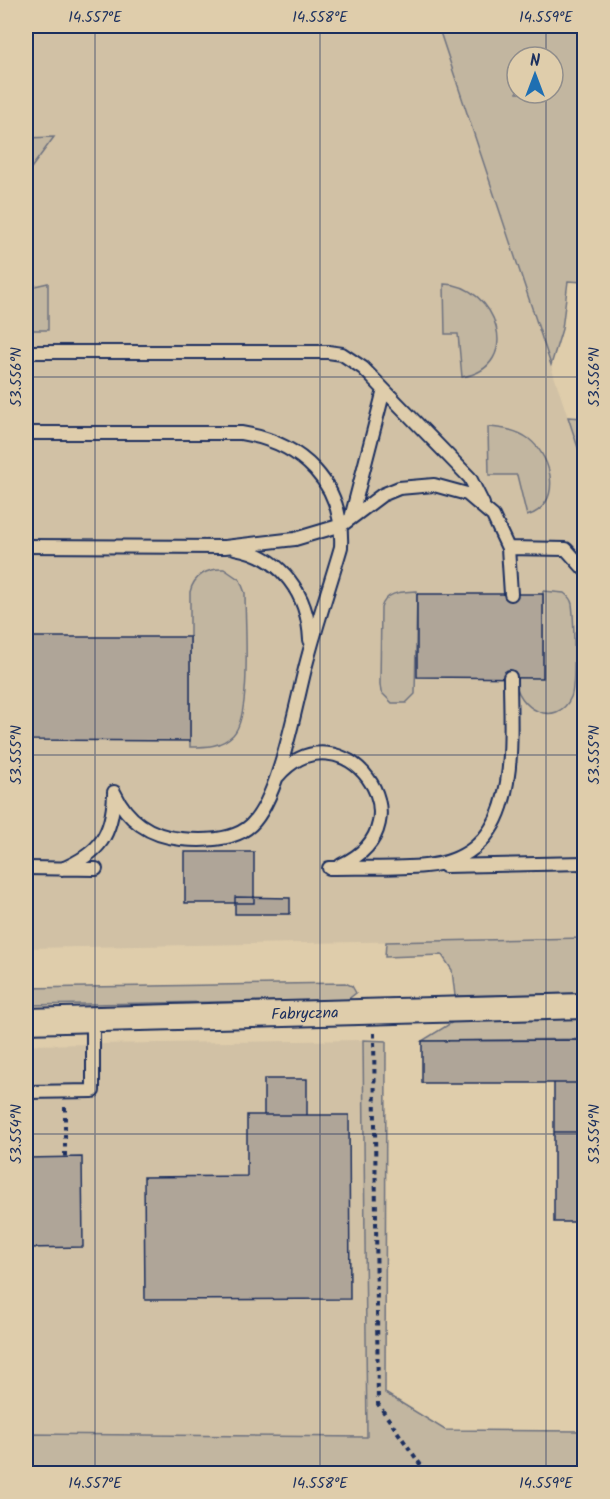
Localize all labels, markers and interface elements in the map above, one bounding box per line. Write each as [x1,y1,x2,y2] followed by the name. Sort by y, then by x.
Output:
[68,6,123,30] text: 14.557°E
[292,6,349,30] text: 14.558°E
[519,6,574,30] text: 14.559°E
[505,45,565,105] north arrow
[530,49,540,74] text: N
[5,347,29,407] text: 53.556°N
[583,347,607,407] text: 53.556°N
[5,725,29,785] text: 53.555°N
[583,725,607,785] text: 53.555°N
[271,1000,339,1027] street label: Fabryczna
[5,1104,29,1164] text: 53.554°N
[583,1104,607,1164] text: 53.554°N
[68,1472,123,1496] text: 14.557°E
[292,1472,349,1496] text: 14.558°E
[519,1472,574,1496] text: 14.559°E

